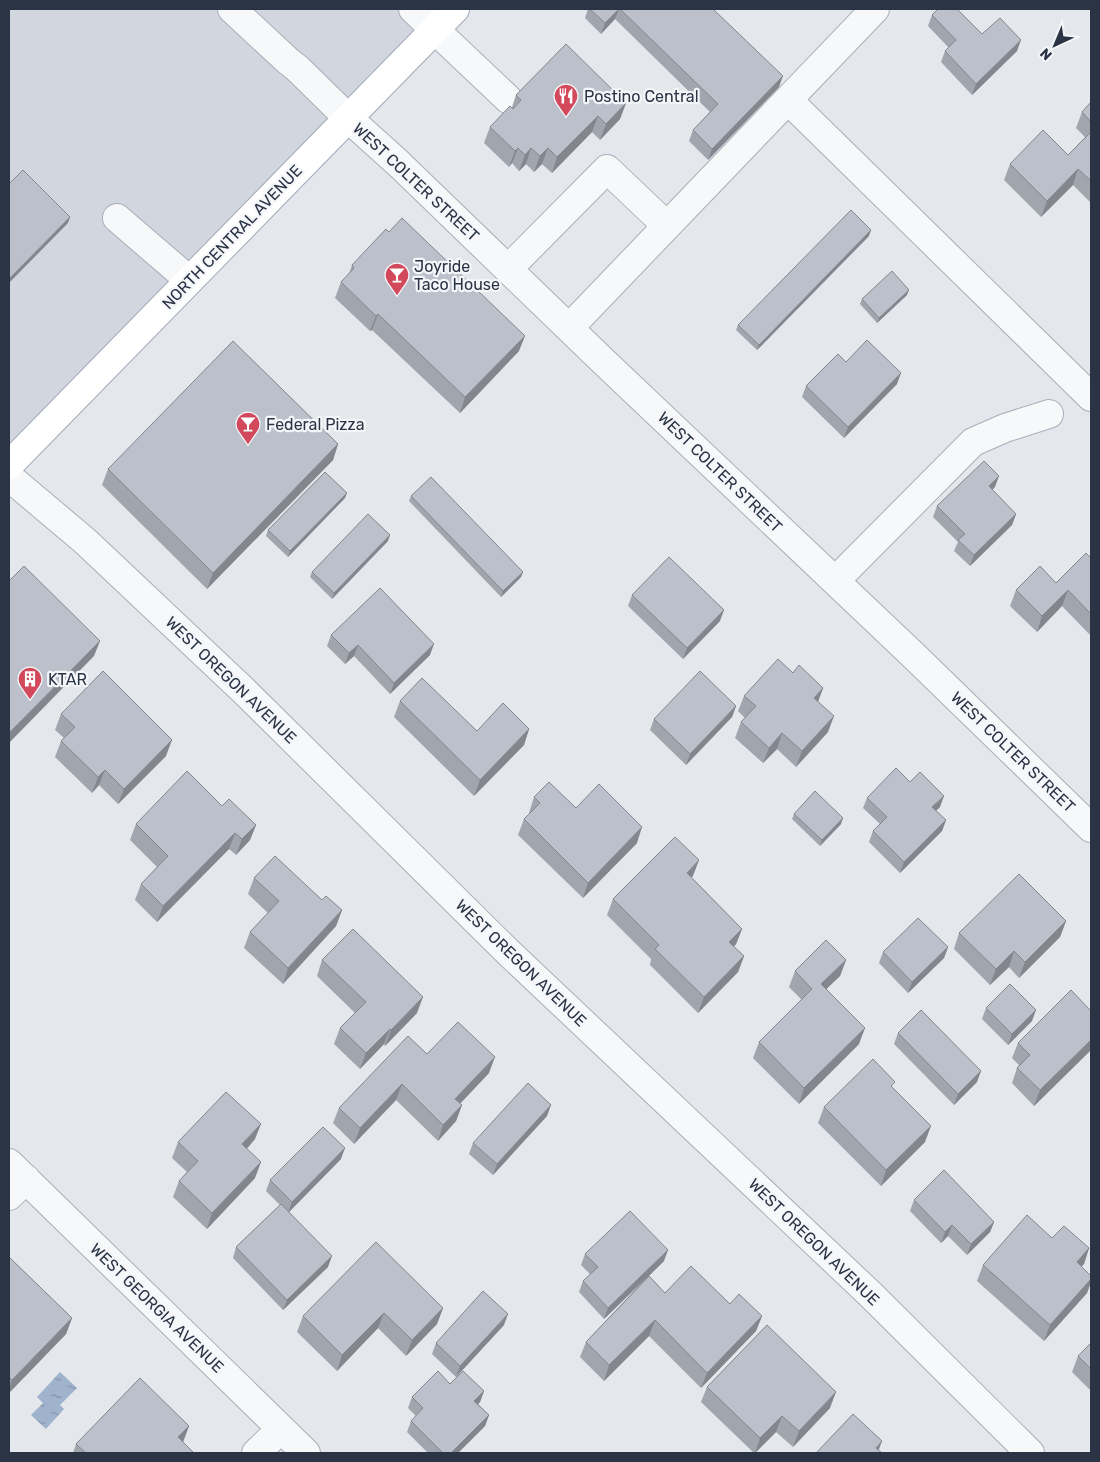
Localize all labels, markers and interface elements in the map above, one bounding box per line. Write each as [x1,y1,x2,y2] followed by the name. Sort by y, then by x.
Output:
[1030,20,1080,70] north arrow
[1037,44,1056,64] text: N
[553,83,579,117] restaurant icon: Postino Central
[584,87,699,106] place label: Postino Central
[349,119,483,245] street label: WEST COLTER STREET
[158,161,306,313] street label: NORTH CENTRAL AVENUE
[414,257,500,294] place label: Joyride Taco House
[384,262,410,296] bar icon: Joyride Taco House
[654,408,786,536] street label: WEST COLTER STREET
[235,411,261,445] bar icon: Federal Pizza
[266,415,364,434] place label: Federal Pizza
[162,613,300,747] street label: WEST OREGON AVENUE
[17,666,43,700] building icon: KTAR
[48,670,87,689] place label: KTAR
[947,688,1079,816] street label: WEST COLTER STREET
[452,896,590,1030] street label: WEST OREGON AVENUE
[745,1175,883,1309] street label: WEST OREGON AVENUE
[86,1239,228,1377] street label: WEST GEORGIA AVENUE

